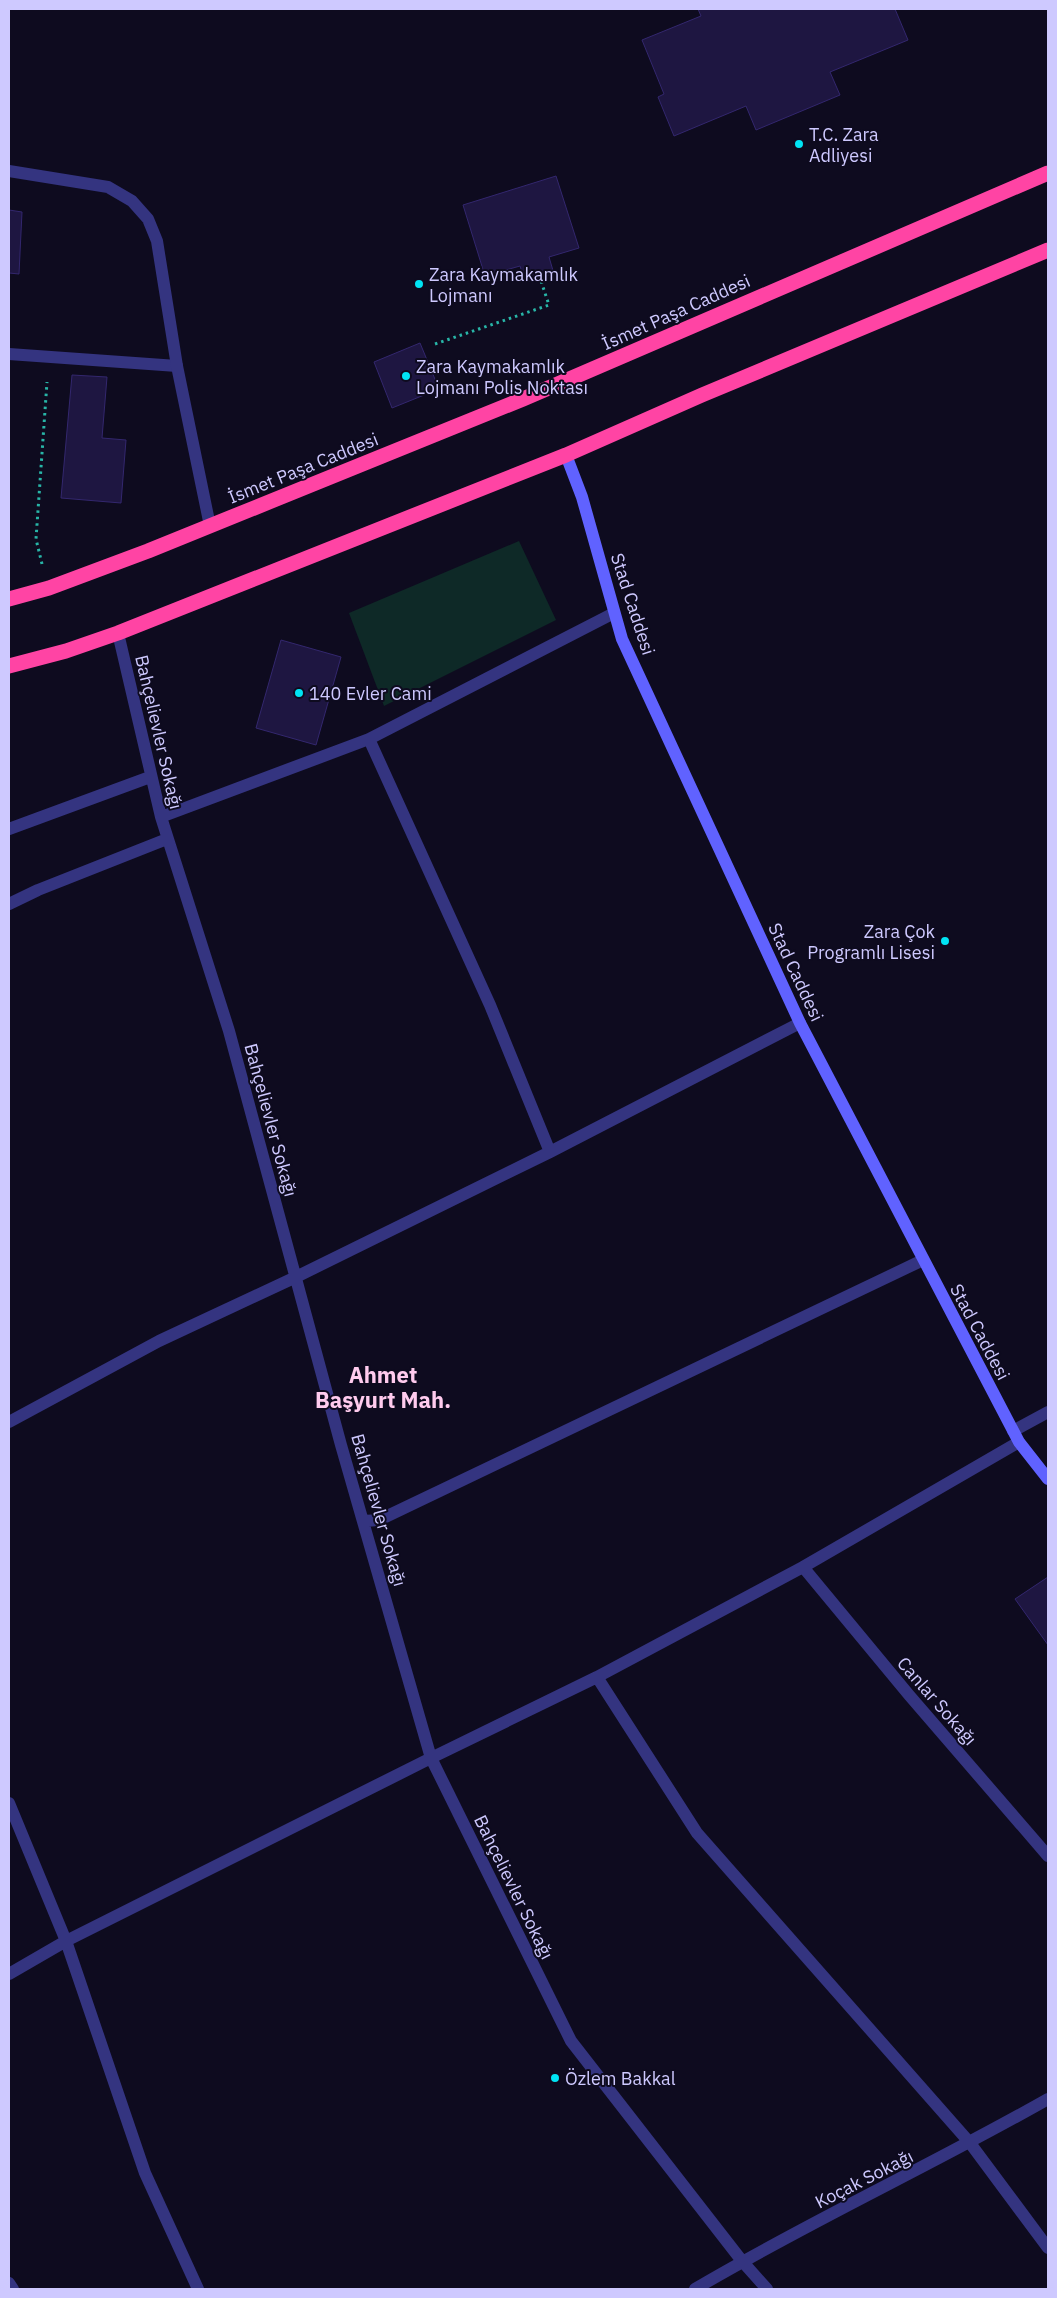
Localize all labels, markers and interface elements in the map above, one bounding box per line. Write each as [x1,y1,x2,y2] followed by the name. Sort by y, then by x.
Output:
[809,123,879,167] place label: T.C. Zara Adliyesi
[793,138,805,150] marker: T.C. Zara Adliyesi
[429,263,579,307] place label: Zara Kaymakamlık Lojmanı
[598,269,754,355] street label: İsmet Paşa Caddesi
[413,278,425,290] marker: Zara Kaymakamlık Lojmanı
[416,355,588,399] place label: Zara Kaymakamlık Lojmanı Polis Noktası
[400,370,412,382] marker: Zara Kaymakamlık Lojmanı Polis Noktası
[225,427,381,509] street label: İsmet Paşa Caddesi
[606,550,660,658] street label: Stad Caddesi
[130,653,188,811] street label: Bahçelievler Sokağı
[309,682,432,705] place label: 140 Evler Cami
[293,687,305,699] marker: 140 Evler Cami
[763,919,829,1025] street label: Stad Caddesi
[807,920,936,964] place label: Zara Çok Programlı Lisesi
[939,935,951,947] marker: Zara Çok Programlı Lisesi
[239,1041,303,1199] street label: Bahçelievler Sokağı
[945,1280,1015,1384] street label: Stad Caddesi
[315,1360,451,1414] district label: Ahmet Başyurt Mah.
[346,1431,412,1589] street label: Bahçelievler Sokağı
[892,1652,982,1750] street label: Canlar Sokağı
[469,1811,559,1963] street label: Bahçelievler Sokağı
[565,2067,676,2090] place label: Özlem Bakkal
[549,2072,561,2084] marker: Özlem Bakkal
[811,2144,917,2214] street label: Koçak Sokağı

